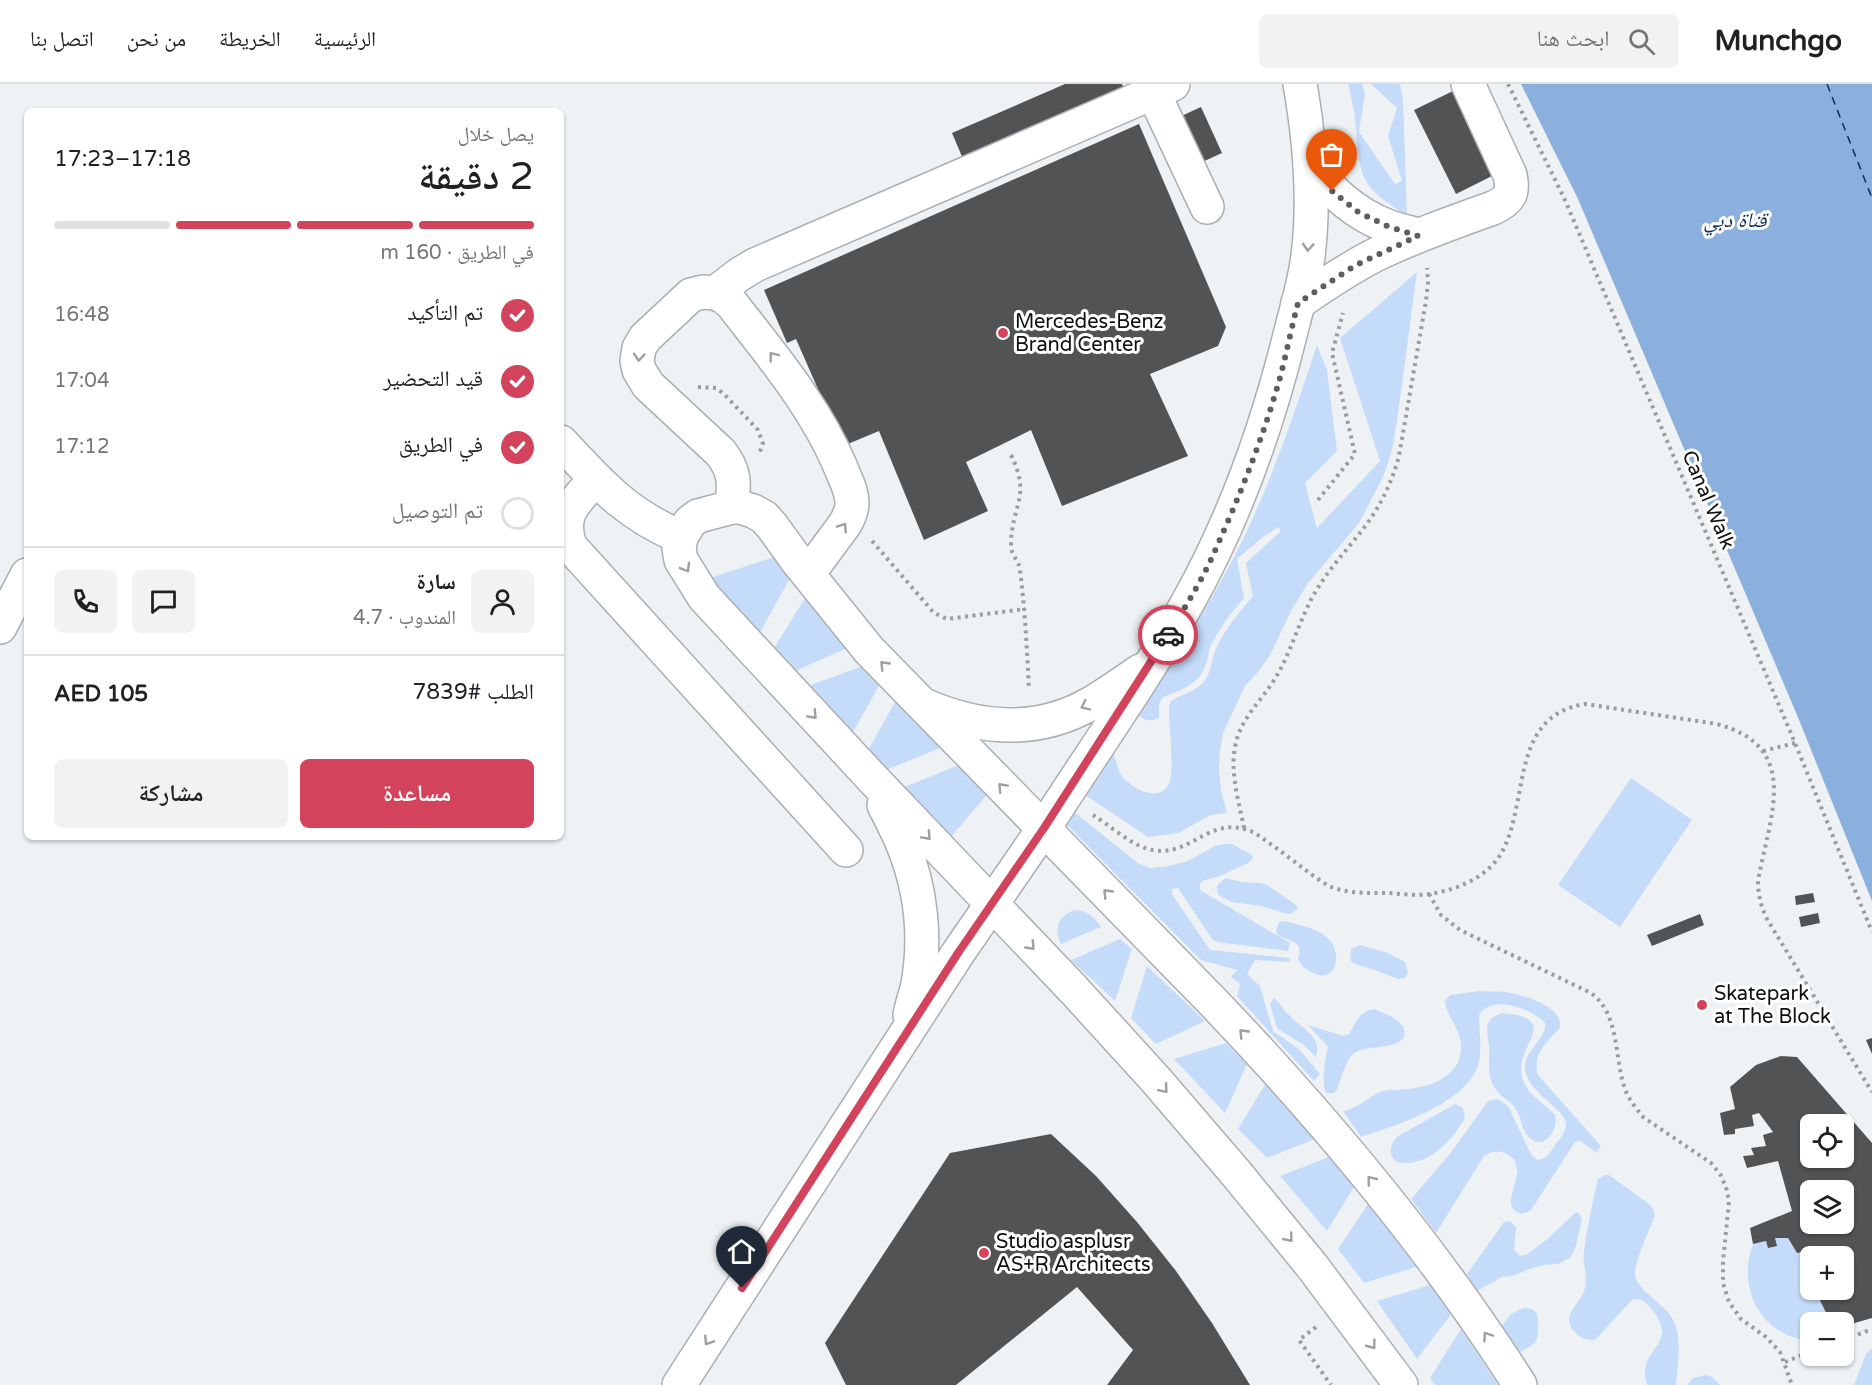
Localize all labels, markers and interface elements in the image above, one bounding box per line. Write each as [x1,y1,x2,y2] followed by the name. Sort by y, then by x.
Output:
[1259,14,1679,68] search box
[1715,24,1842,58] text: Munchgo
[1625,25,1658,58] icon: search
[1537,26,1610,52] text: ابحث هنا
[30,27,94,52] text: اتصل بنا
[127,27,186,52] text: من نحن
[219,27,281,52] text: الخريطة
[314,27,376,52] text: الرئيسية
[458,123,534,147] text: يصل خلال
[1306,129,1357,191] pin
[1315,138,1348,171] icon: bag
[54,146,191,172] text: 17:18–17:23
[418,153,534,200] text: 2 دقيقة
[1703,208,1770,236] water label: قناة دبي
[380,241,534,265] text: في الطريق · 160 m
[1302,242,1315,251] one-way arrow
[501,299,534,332] icon: check
[407,300,483,326] text: تم التأكيد
[54,303,109,327] text: 16:48
[1015,310,1164,357] place label: Mercedes-Benz Brand Center
[996,326,1010,340] marker: Mercedes-Benz Brand Center
[769,352,780,363] one-way arrow
[633,353,646,362] one-way arrow
[501,365,534,398] icon: check
[383,366,483,392] text: قيد التحضير
[54,369,109,393] text: 17:04
[501,431,534,464] icon: check
[399,432,483,458] text: في الطريق
[54,435,109,459] text: 17:12
[1676,447,1740,553] street label: Canal Walk
[392,498,483,524] text: تم التوصيل
[835,522,846,533] one-way arrow
[679,562,690,572] one-way arrow
[417,569,456,595] text: سارة
[54,570,117,633] button: phone
[132,570,195,633] button: chat
[471,570,534,633] button: person
[1138,605,1198,665] courier
[353,606,456,630] text: المندوب · 4.7
[1152,619,1185,652] icon: car
[881,662,892,673] one-way arrow
[412,679,534,705] text: الطلب #7839
[54,681,148,707] text: AED 105
[1080,699,1091,710] one-way arrow
[806,708,817,719] one-way arrow
[54,759,288,828] button: مشاركة
[300,759,534,828] button: مساعدة
[999,783,1010,794] one-way arrow
[920,830,931,840] one-way arrow
[1103,890,1114,901] one-way arrow
[1024,938,1035,949] one-way arrow
[1714,982,1831,1029] place label: Skatepark at The Block
[1695,998,1709,1012] marker: Skatepark at The Block
[1239,1029,1250,1040] one-way arrow
[1157,1082,1168,1093] one-way arrow
[1800,1114,1854,1366] map controls
[1800,1114,1854,1168] button: locate
[1367,1176,1378,1187] one-way arrow
[1800,1180,1854,1234] button: layers
[716,1226,767,1288] pin
[996,1230,1151,1277] place label: Studio asplusr AS+R Architects
[1282,1231,1293,1242] one-way arrow
[725,1235,758,1268] icon: home
[977,1246,991,1260] marker: Studio asplusr AS+R Architects
[1800,1246,1854,1300] button: +
[1800,1312,1854,1366] button: −
[1483,1332,1494,1343] one-way arrow
[704,1334,715,1345] one-way arrow
[1365,1338,1376,1349] one-way arrow

